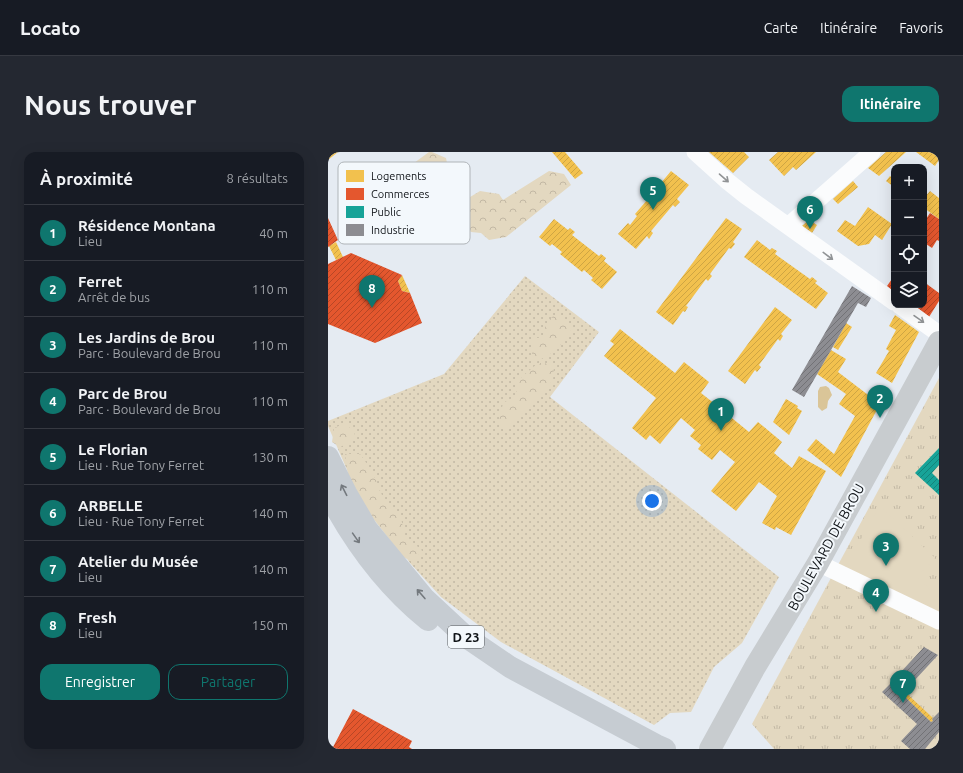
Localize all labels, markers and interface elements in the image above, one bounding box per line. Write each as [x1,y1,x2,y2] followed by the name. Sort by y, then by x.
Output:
[20,17,81,39] text: Locato
[764,20,798,36] text: Carte
[820,20,877,36] text: Itinéraire
[899,20,943,36] text: Favoris
[842,86,939,122] button: Itinéraire
[24,89,197,120] text: Nous trouver
[338,162,470,244] legend
[891,164,927,308] map controls
[891,164,927,200] button: +
[40,169,133,188] text: À proximité
[371,170,427,182] text: Logements
[227,171,288,185] text: 8 résultats
[718,174,729,183] one-way arrow
[640,177,666,210] pin: 5
[371,188,430,200] text: Commerces
[797,196,823,229] pin: 6
[891,200,927,236] button: −
[371,206,401,218] text: Public
[78,217,216,234] text: Résidence Montana
[371,224,415,236] text: Industrie
[49,226,57,240] text: 1
[259,226,288,240] text: 40 m
[78,234,102,248] text: Lieu
[891,236,927,272] button: locate
[823,251,834,260] one-way arrow
[891,272,927,308] button: layers
[78,273,122,290] text: Ferret
[359,275,385,308] pin: 8
[49,282,57,296] text: 2
[252,282,288,296] text: 110 m
[78,290,150,304] text: Arrêt de bus
[913,315,924,323] one-way arrow
[78,329,215,346] text: Les Jardins de Brou
[49,338,57,352] text: 3
[252,338,288,352] text: 110 m
[78,346,221,360] text: Parc · Boulevard de Brou
[78,385,167,402] text: Parc de Brou
[867,385,893,418] pin: 2
[49,394,57,408] text: 4
[252,394,288,408] text: 110 m
[708,398,734,431] pin: 1
[78,402,221,416] text: Parc · Boulevard de Brou
[78,441,148,458] text: Le Florian
[49,450,57,464] text: 5
[252,450,288,464] text: 130 m
[78,458,204,472] text: Lieu · Rue Tony Ferret
[784,481,868,613] street label: BOULEVARD DE BROU
[340,484,347,496] one-way arrow
[642,491,662,511] your location
[78,497,143,514] text: ARBELLE
[49,506,57,520] text: 6
[252,506,288,520] text: 140 m
[78,514,204,528] text: Lieu · Rue Tony Ferret
[352,533,360,544] one-way arrow
[873,533,899,566] pin: 3
[78,553,198,570] text: Atelier du Musée
[49,562,57,576] text: 7
[252,562,288,576] text: 140 m
[78,570,102,584] text: Lieu
[863,579,889,612] pin: 4
[416,589,425,599] one-way arrow
[78,609,117,626] text: Fresh
[49,618,57,632] text: 8
[252,618,288,632] text: 150 m
[78,626,102,640] text: Lieu
[448,626,484,648] road number: D 23
[40,664,160,700] button: Enregistrer
[168,664,288,700] button: Partager
[890,670,916,703] pin: 7

